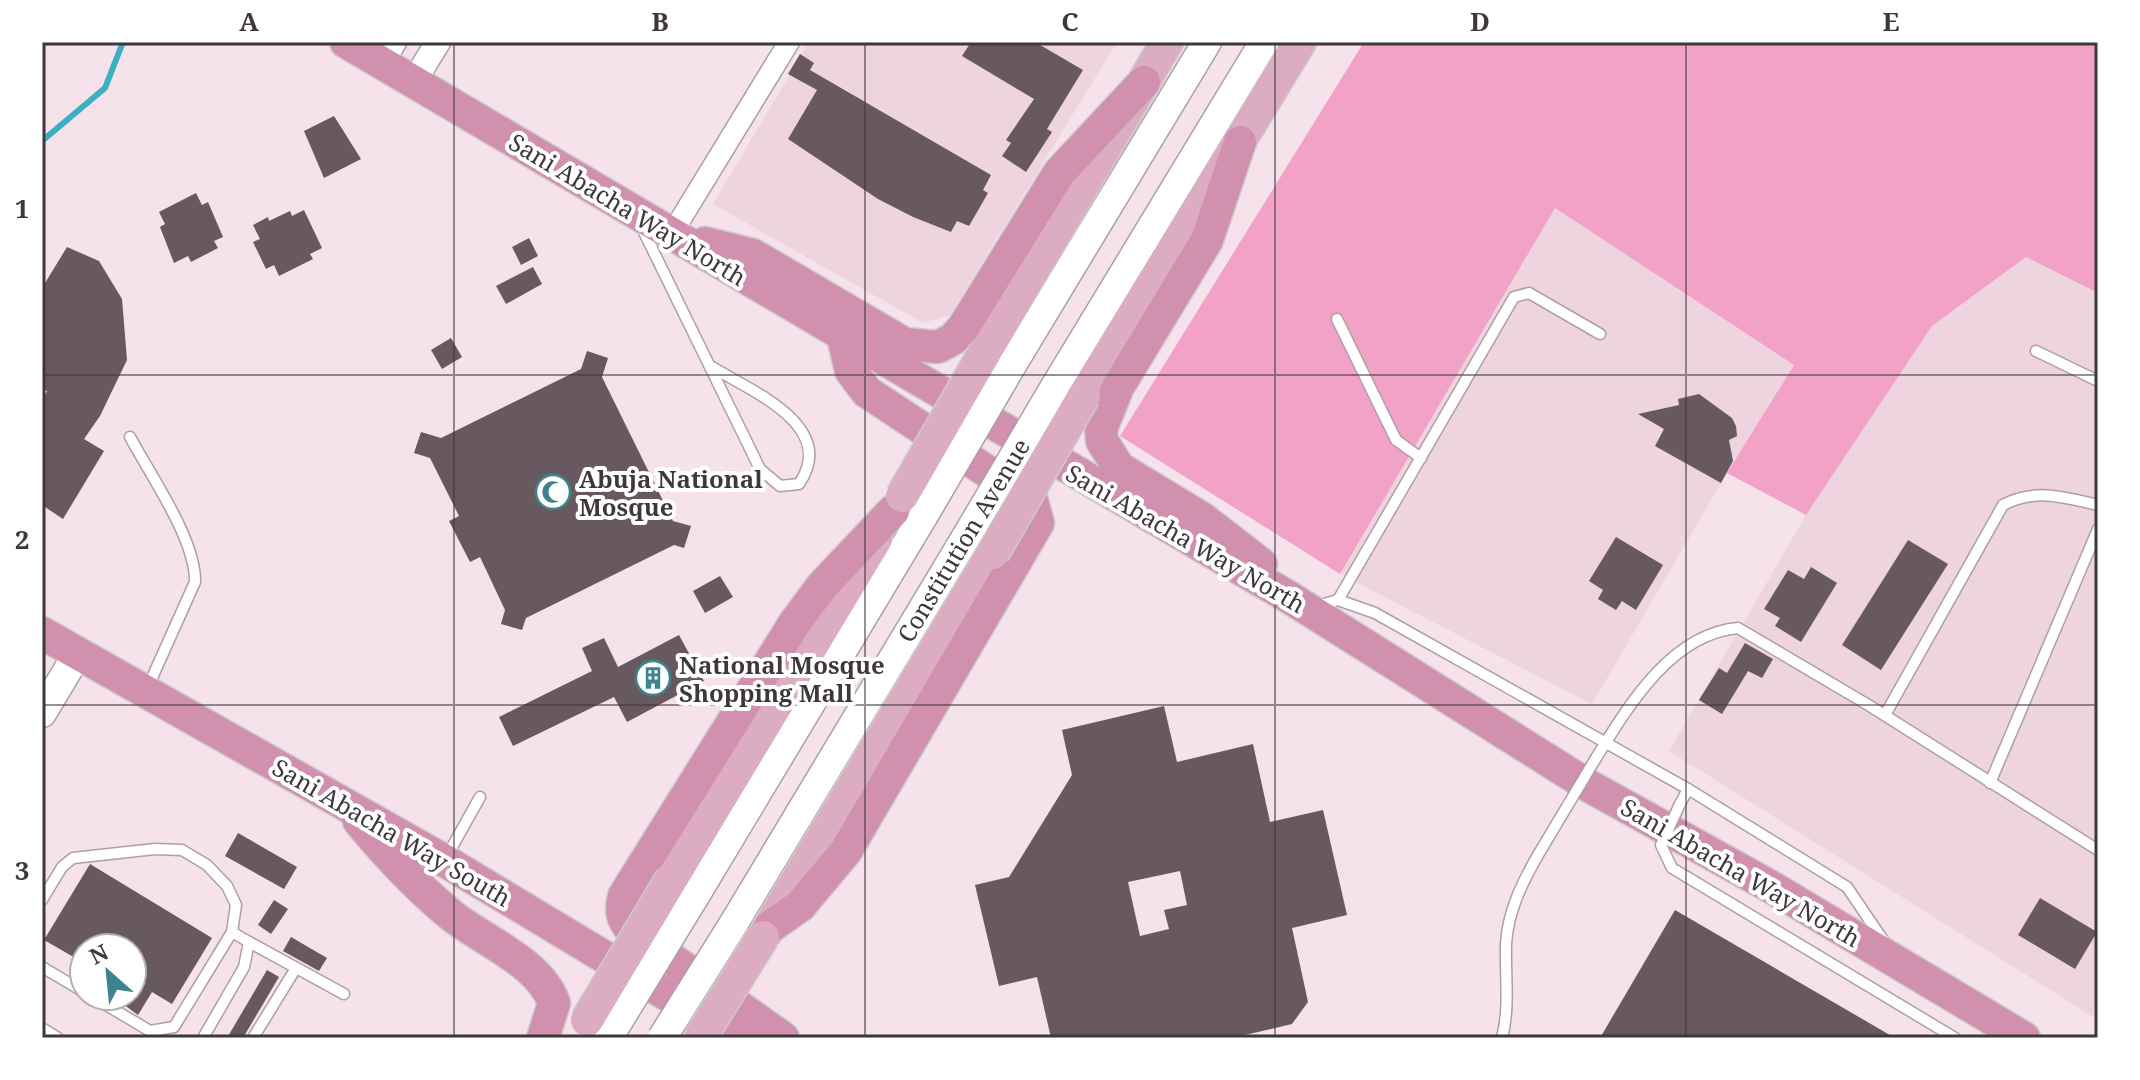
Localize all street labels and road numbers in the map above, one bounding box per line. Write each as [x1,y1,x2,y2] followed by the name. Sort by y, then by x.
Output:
[503,125,753,293] street label: Sani Abacha Way North
[889,432,1037,648] street label: Constitution Avenue
[1060,456,1312,620] street label: Sani Abacha Way North
[267,750,517,914] street label: Sani Abacha Way South
[1615,790,1867,954] street label: Sani Abacha Way North

